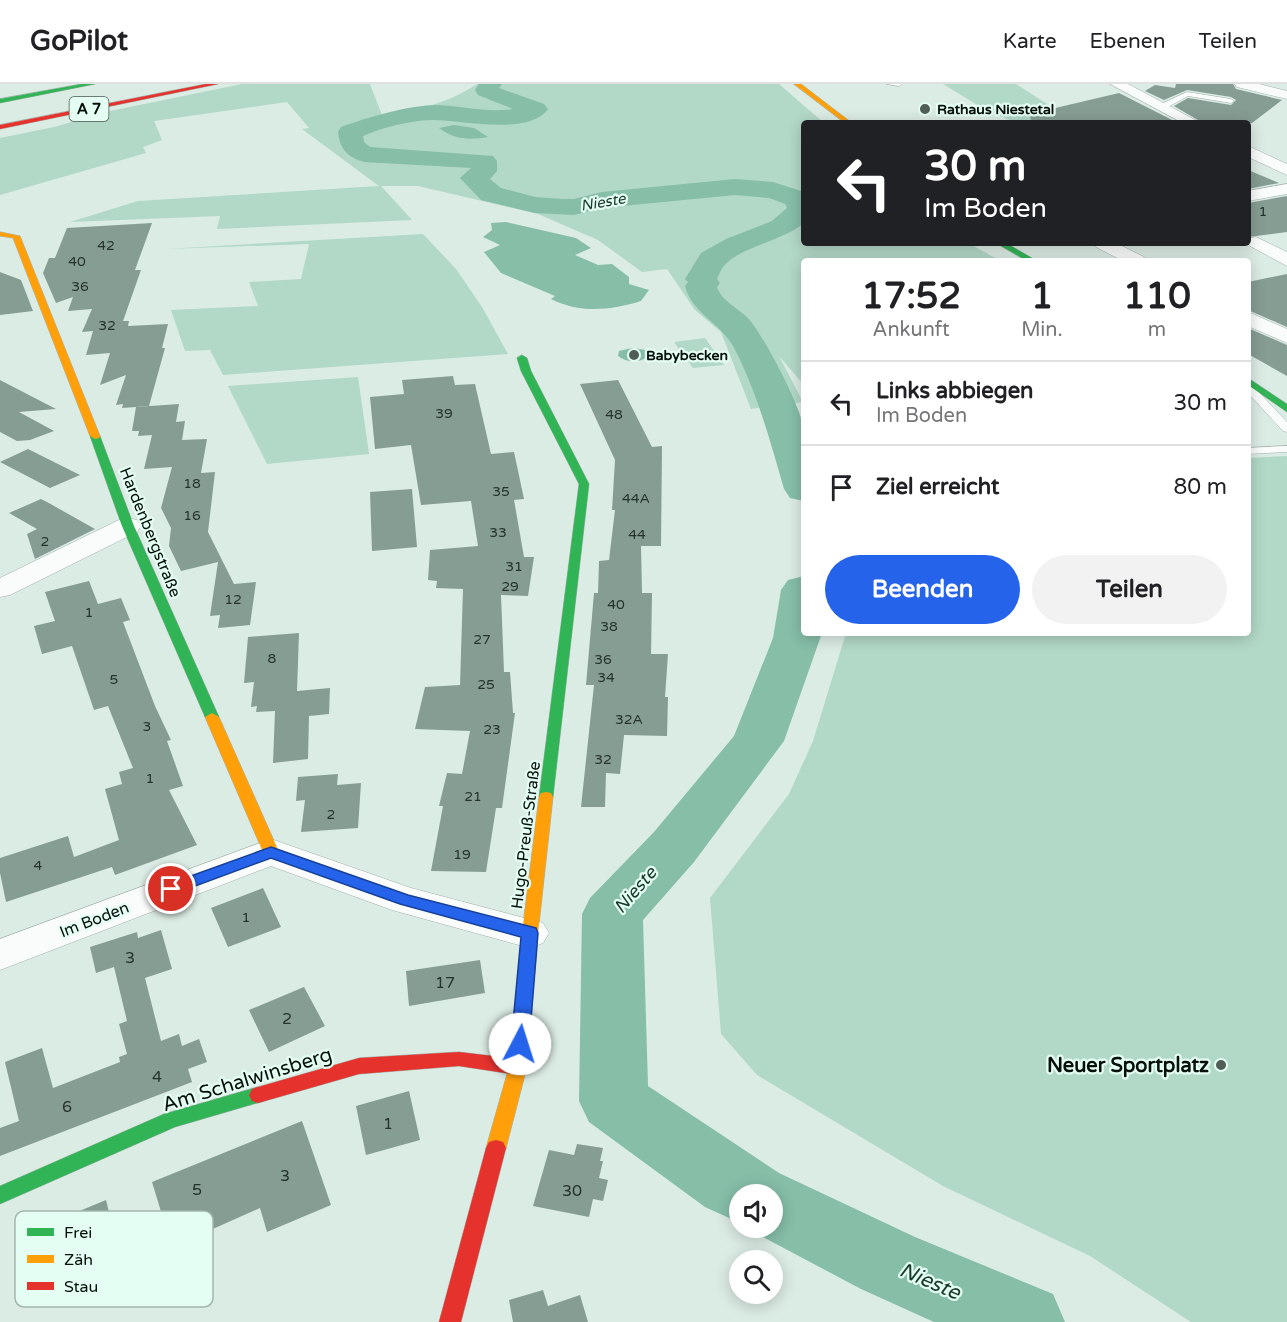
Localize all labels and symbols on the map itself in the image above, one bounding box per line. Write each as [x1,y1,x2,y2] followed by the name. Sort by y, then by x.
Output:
[70,97,109,121] road number: A 7
[937,101,1054,118] place label: Rathaus Niestetal
[918,102,932,116] marker: Rathaus Niestetal
[579,189,628,215] water label: Nieste
[1259,203,1267,220] house number: 1
[97,237,115,254] house number: 42
[68,253,86,270] house number: 40
[71,278,89,295] house number: 36
[98,317,116,334] house number: 32
[646,347,728,364] place label: Babybecken
[627,348,641,362] marker: Babybecken
[435,405,453,422] house number: 39
[605,406,623,423] house number: 48
[115,464,185,600] street label: Hardenbergstraße
[183,475,201,492] house number: 18
[492,483,510,500] house number: 35
[622,490,650,507] house number: 44A
[183,507,201,524] house number: 16
[489,524,507,541] house number: 33
[628,526,646,543] house number: 44
[41,533,49,550] house number: 2
[505,558,523,575] house number: 31
[501,578,519,595] house number: 29
[224,591,242,608] house number: 12
[607,596,625,613] house number: 40
[85,604,93,621] house number: 1
[600,618,618,635] house number: 38
[473,631,491,648] house number: 27
[268,650,277,667] house number: 8
[594,651,612,668] house number: 36
[597,669,615,686] house number: 34
[110,671,118,688] house number: 5
[477,676,495,693] house number: 25
[615,711,643,728] house number: 32A
[143,718,151,735] house number: 3
[483,721,501,738] house number: 23
[594,751,612,768] house number: 32
[507,760,545,910] street label: Hugo-Preuß-Straße
[146,770,154,787] house number: 1
[464,788,482,805] house number: 21
[327,806,335,823] house number: 2
[453,846,471,863] house number: 19
[34,857,43,874] house number: 4
[609,862,662,918] water label: Nieste
[145,863,196,914] pin
[57,898,132,942] street label: Im Boden
[242,909,250,926] house number: 1
[125,948,135,968] house number: 3
[435,973,455,993] house number: 17
[282,1009,292,1029] house number: 2
[488,1012,552,1076] position arrow
[160,1043,335,1117] street label: Am Schalwinsberg
[1047,1054,1209,1078] place label: Neuer Sportplatz
[1214,1058,1228,1072] marker: Neuer Sportplatz
[152,1067,162,1087] house number: 4
[62,1097,72,1117] house number: 6
[383,1114,393,1134] house number: 1
[280,1166,290,1186] house number: 3
[192,1180,202,1200] house number: 5
[562,1181,582,1201] house number: 30
[15,1211,213,1307] legend
[64,1223,92,1243] text: Frei
[64,1250,93,1270] text: Zäh
[896,1258,965,1306] water label: Nieste
[64,1277,98,1297] text: Stau

